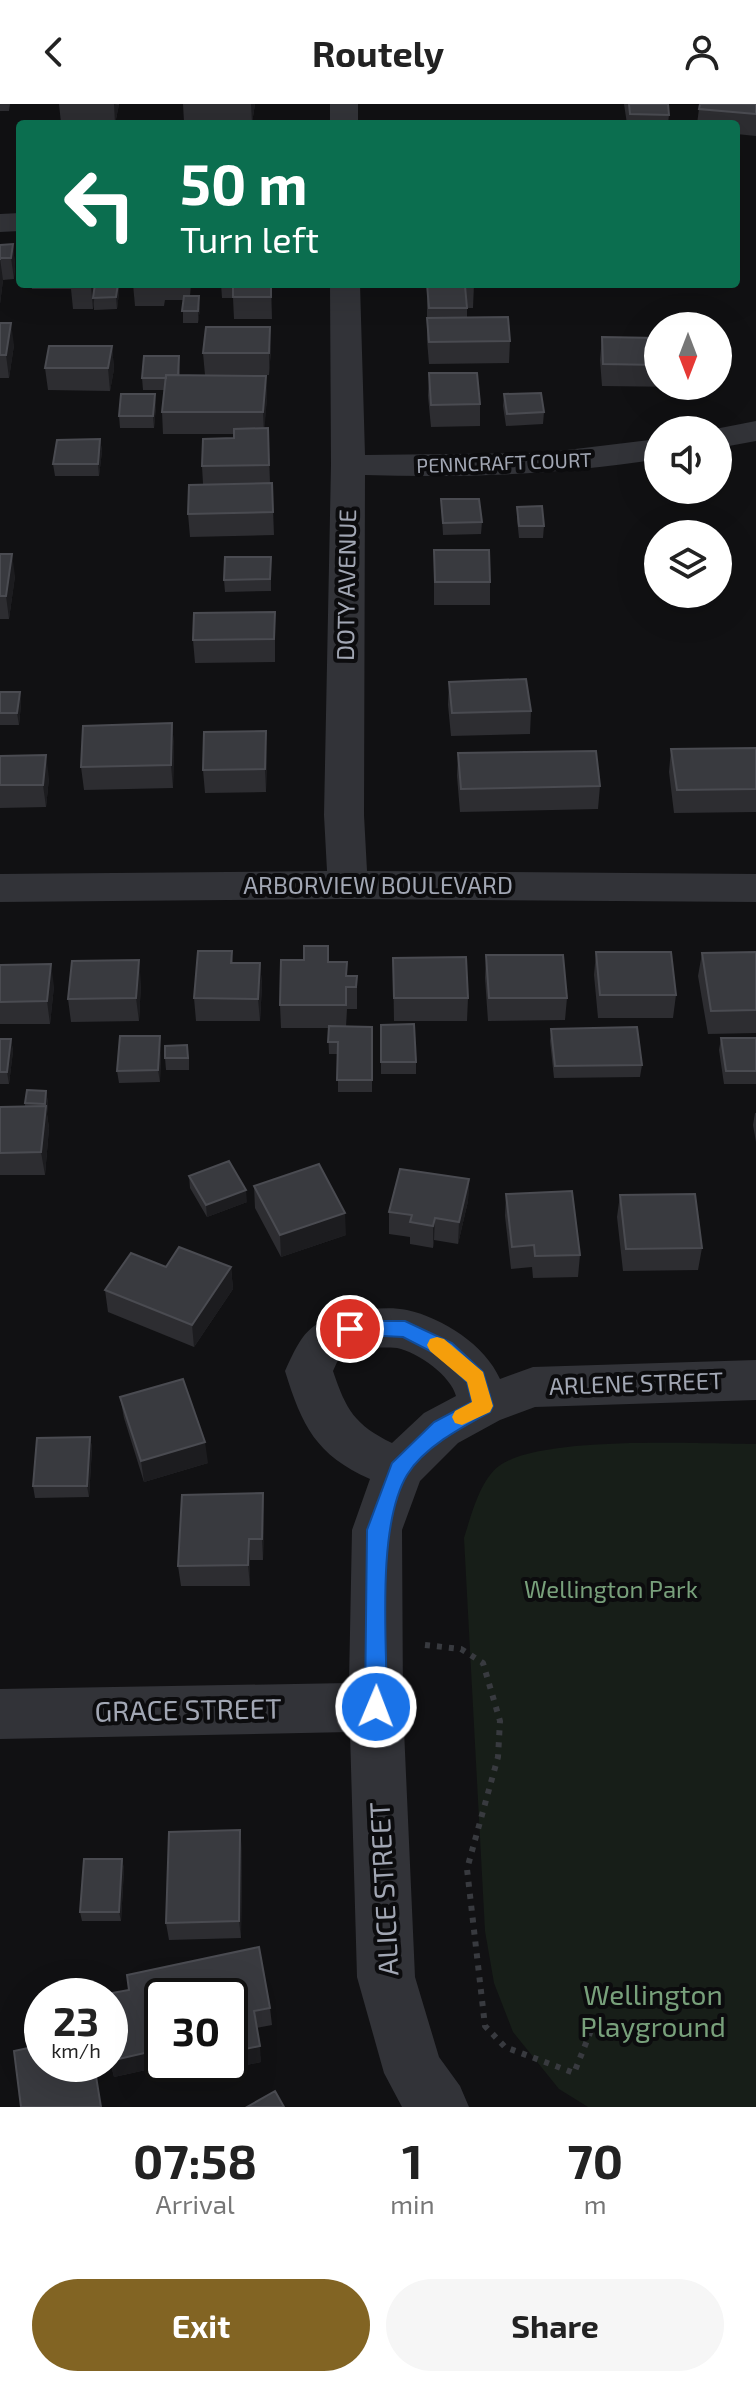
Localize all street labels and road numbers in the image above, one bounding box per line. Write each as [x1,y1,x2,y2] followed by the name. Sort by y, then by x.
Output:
[416,447,592,477] street label: PENNCRAFT COURT
[330,509,361,661] street label: DOTY AVENUE
[243,870,513,899] street label: ARBORVIEW BOULEVARD
[548,1365,724,1400] street label: ARLENE STREET
[94,1690,282,1728] street label: GRACE STREET
[361,1801,405,1977] street label: ALICE STREET

